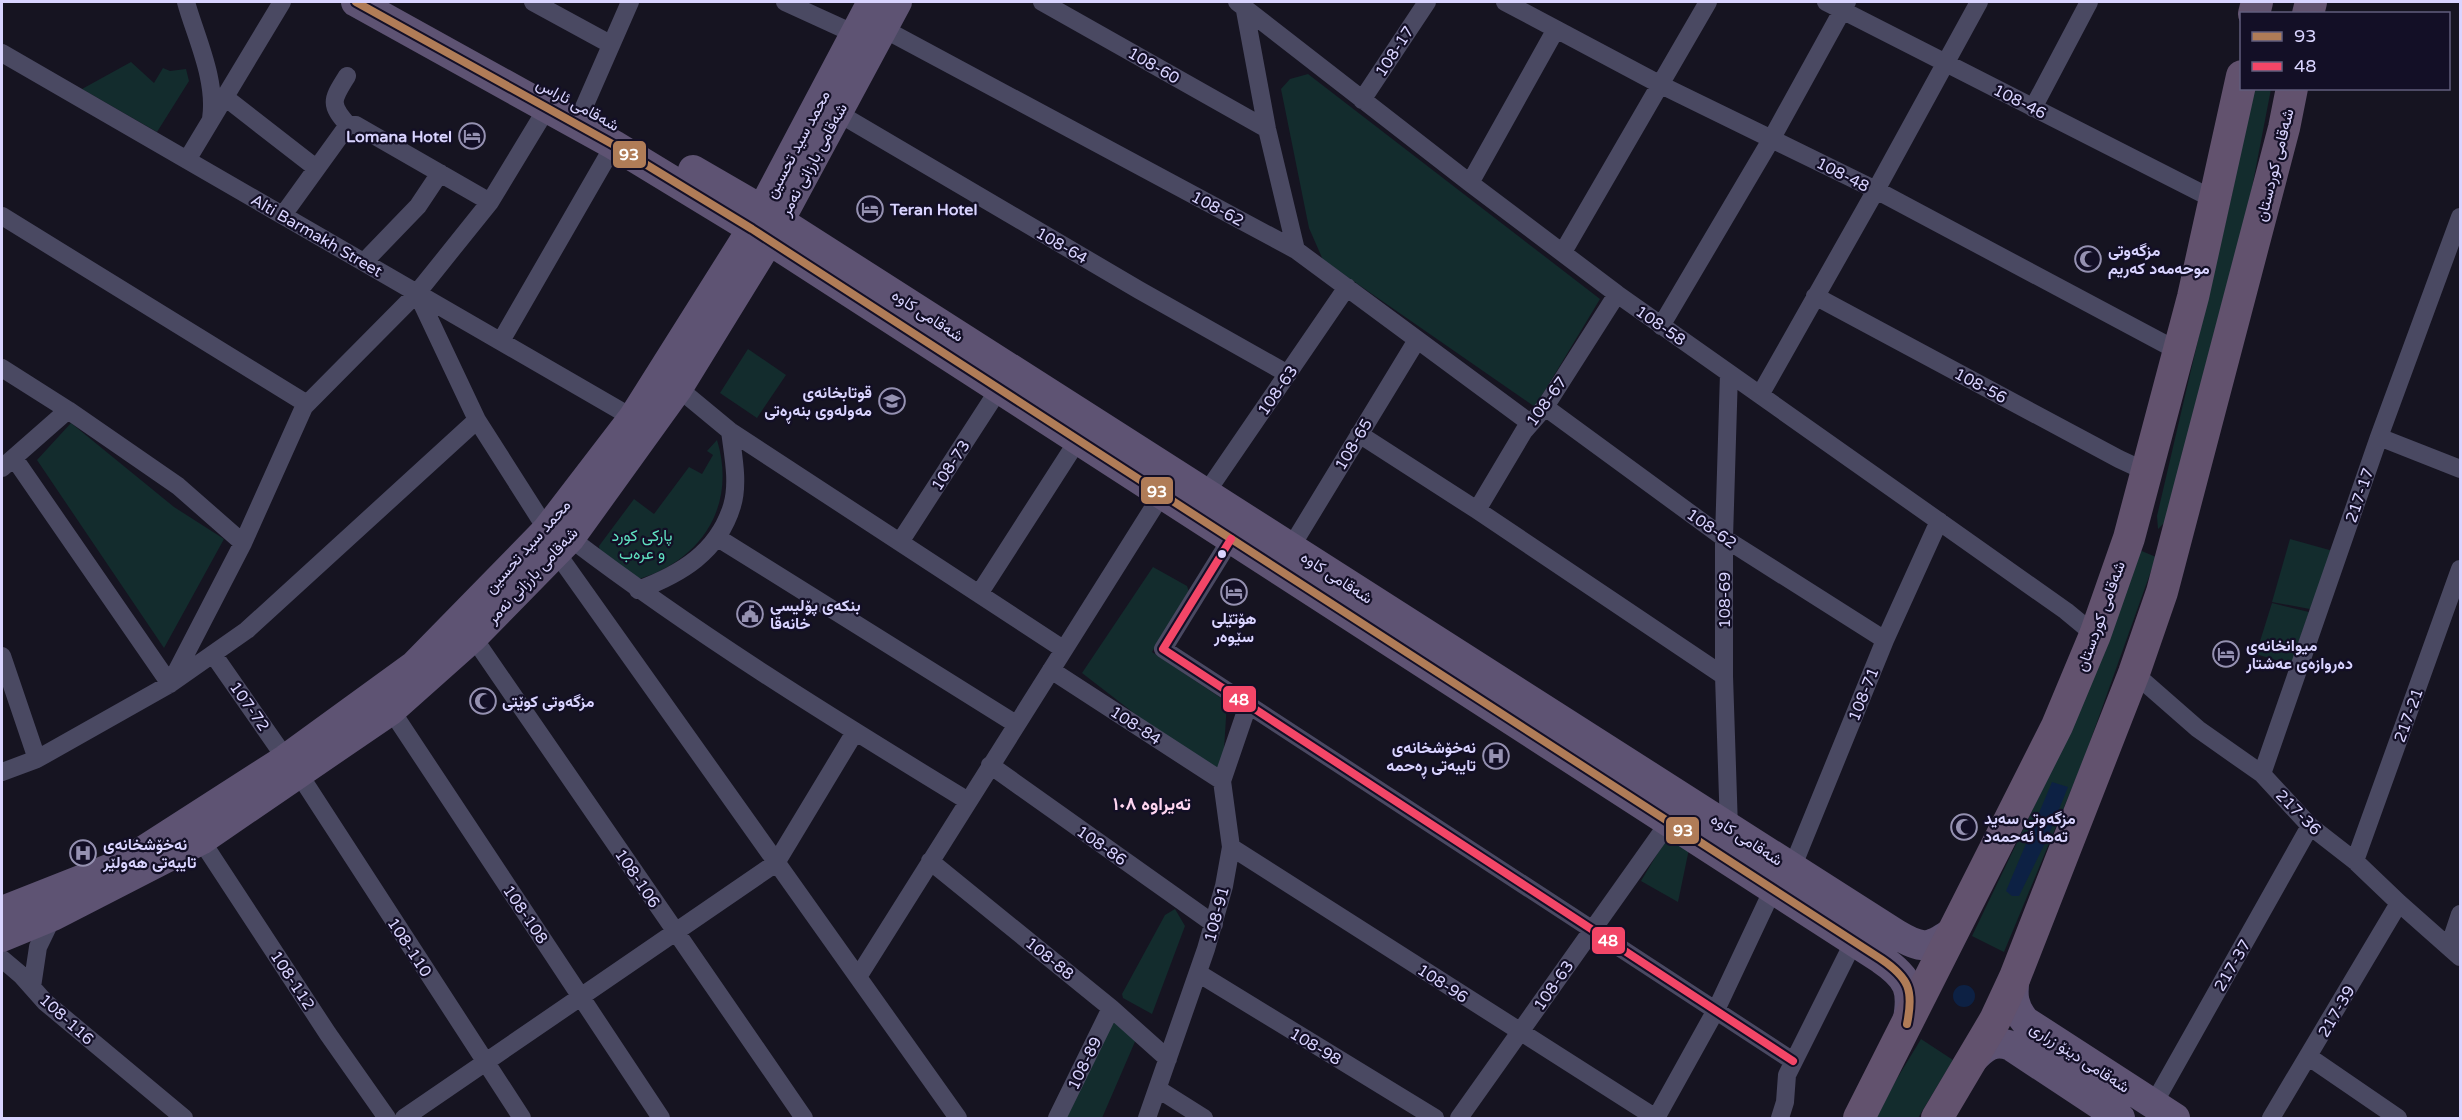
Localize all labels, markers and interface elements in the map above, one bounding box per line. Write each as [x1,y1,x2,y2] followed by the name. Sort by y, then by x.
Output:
[2240,12,2450,90] legend
[1371,22,1419,81] street label: 108-17
[2294,25,2317,47] text: 93
[1124,43,1183,89] street label: 108-60
[2294,55,2317,77] text: 48
[532,74,623,136] street label: شەقامی ئاراس
[1990,80,2049,124] street label: 108-46
[761,87,835,202] street label: محمد سید تحسین
[775,100,852,220] street label: شەقامی بارزانی نەمر
[2251,107,2299,224] street label: شەقامی کوردستان
[457,121,487,151] hotel icon: Lomana Hotel
[346,127,452,147] place label: Lomana Hotel
[612,140,647,169] line badge: 93
[619,145,639,165] text: 93
[1813,153,1872,197] street label: 108-48
[1188,187,1247,231] street label: 108-62
[247,190,386,282] street label: Alti Barmakh Street
[855,194,885,224] hotel icon: Teran Hotel
[889,200,977,220] place label: Teran Hotel
[1032,223,1091,269] street label: 108-64
[2108,241,2210,279] place label: مزگەوتی موحەمەد کەریم
[2073,244,2103,274] mosque icon: مزگەوتی موحەمەد کەریم
[888,285,967,346] street label: شەقامی کاوە
[1631,301,1689,350] street label: 108-58
[1253,362,1302,420] street label: 108-63
[1951,364,2010,408] street label: 108-56
[1522,373,1572,430] street label: 108-67
[764,383,872,424] place label: قوتابخانەی مەولەوی بنەڕەتی
[877,386,907,416] school or university icon: قوتابخانەی مەولەوی بنەڕەتی
[1331,415,1377,474] street label: 108-65
[927,436,975,495] street label: 108-73
[2341,465,2379,525] street label: 217-17
[1140,476,1174,505] line badge: 93
[1147,482,1167,502] text: 93
[480,496,575,598] street label: محمد سید تحسین
[1682,504,1740,553] street label: 108-62
[482,523,583,629] street label: شەقامی بارزانی نەمر
[612,526,672,564] park label: پاركی كورد و عرەب
[1297,547,1376,608] street label: شەقامی کاوە
[1216,548,1228,560] unlabelled marker
[2072,559,2130,674] street label: شەقامی کوردستان
[1715,572,1735,628] street label: 108-69
[1219,577,1249,607] hotel icon: هۆتێلی سێوەر
[770,596,861,634] place label: بنکەی پۆلیسی خانەقا
[735,599,765,629] public building icon: بنکەی پۆلیسی خانەقا
[1212,609,1257,647] place label: هۆتێلی سێوەر
[2245,636,2353,674] place label: میوانخانەی دەروازەی عەشتار
[2211,639,2241,669] hotel icon: میوانخانەی دەروازەی عەشتار
[1844,664,1884,724] street label: 108-71
[225,678,273,735] street label: 107-72
[1222,685,1257,713] line badge: 48
[2390,685,2428,745] street label: 217-21
[468,686,498,716] mosque icon: مزگەوتی کوێتی
[1229,690,1249,710] text: 48
[502,692,595,712] place label: مزگەوتی کوێتی
[1106,702,1165,750] street label: 108-84
[1386,738,1476,779] place label: نەخۆشخانەی تایبەتی ڕەحمە
[1481,741,1511,771] hospital icon: نەخۆشخانەی تایبەتی ڕەحمە
[2271,786,2325,840] street label: 217-36
[1113,793,1191,815] district label: تەیراوە ١٠٨
[1707,809,1786,870] street label: شەقامی کاوە
[1984,809,2076,847] place label: مزگەوتی سەید تەها ئەحمەد
[1949,812,1979,842] mosque icon: مزگەوتی سەید تەها ئەحمەد
[1665,816,1700,845] line badge: 93
[1072,821,1130,870] street label: 108-86
[1673,821,1693,841] text: 93
[102,835,197,873] place label: نەخۆشخانەی تایبەتی هەولێر
[68,838,98,868] hospital icon: نەخۆشخانەی تایبەتی هەولێر
[610,845,664,912] street label: 108-106
[498,881,552,948] street label: 108-108
[1200,884,1234,944] street label: 108-91
[383,914,436,981] street label: 108-110
[1591,926,1626,955] line badge: 48
[1598,931,1618,951] text: 48
[1021,933,1078,984] street label: 108-88
[2210,936,2256,995] street label: 217-37
[266,947,319,1014] street label: 108-112
[1529,957,1578,1015] street label: 108-63
[1413,960,1472,1008] street label: 108-96
[2314,982,2360,1041] street label: 217-39
[35,990,98,1050] street label: 108-116
[2026,1018,2133,1098] street label: شەقامی دینۆ زراری
[1286,1024,1345,1070] street label: 108-98
[1063,1034,1106,1093] street label: 108-89

